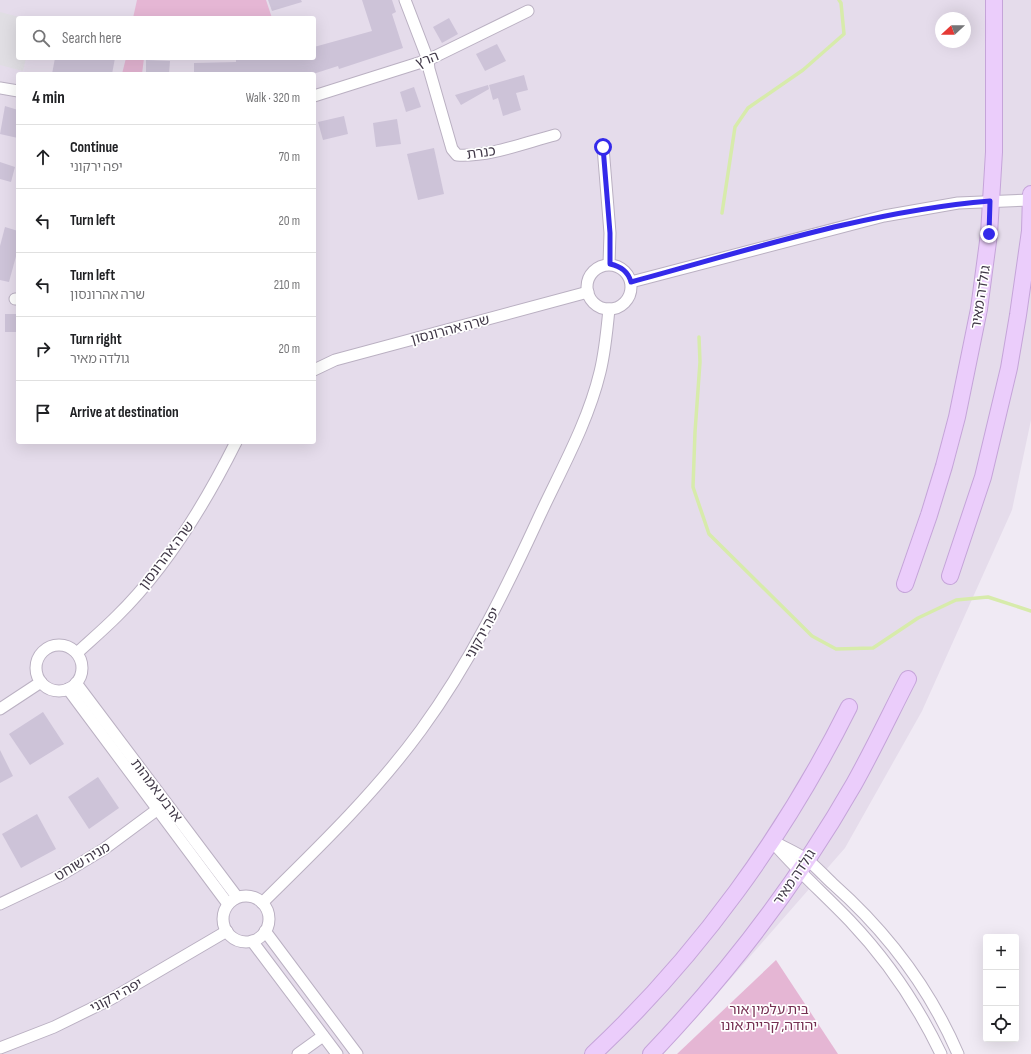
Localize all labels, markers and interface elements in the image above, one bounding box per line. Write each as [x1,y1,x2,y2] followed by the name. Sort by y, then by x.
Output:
[935,12,971,48] north arrow
[16,16,316,60] search box
[30,27,52,49] icon: search
[62,29,122,48] text: Search here
[413,47,441,72] street label: הרץ
[32,88,65,108] text: 4 min
[246,90,300,106] text: Walk · 320 m
[70,138,119,157] text: Continue
[594,138,612,156] route start
[465,142,497,163] street label: כנרת
[32,146,54,168] icon: ahead
[279,149,300,165] text: 70 m
[70,159,123,175] text: יפה ירקוני
[32,210,54,232] icon: left
[70,211,115,230] text: Turn left
[278,213,300,229] text: 20 m
[980,225,998,243] route end
[967,264,994,330] street label: גולדה מאיר
[70,266,115,285] text: Turn left
[32,274,54,296] icon: left
[274,277,300,293] text: 210 m
[70,287,145,303] text: שרה אהרונסון
[409,311,491,348] street label: שרה אהרונסון
[70,330,122,349] text: Turn right
[32,338,54,360] icon: right
[278,341,300,357] text: 20 m
[70,351,129,367] text: גולדה מאיר
[32,402,54,424] icon: arrive
[70,403,179,422] text: Arrive at destination
[135,518,197,593] street label: שרה אהרונסון
[461,604,504,662] street label: יפה ירקוני
[127,755,186,825] street label: ארבע אמהות
[51,838,113,885] street label: מניה שוחט
[769,846,819,909] street label: גולדה מאיר
[983,934,1019,1042] map controls
[983,934,1019,970] button: +
[983,970,1019,1006] button: −
[87,975,145,1016] street label: יפה ירקוני
[721,1001,817,1034] park label: בית עלמין אור יהודה, קריית אונו
[983,1006,1019,1042] button: locate

